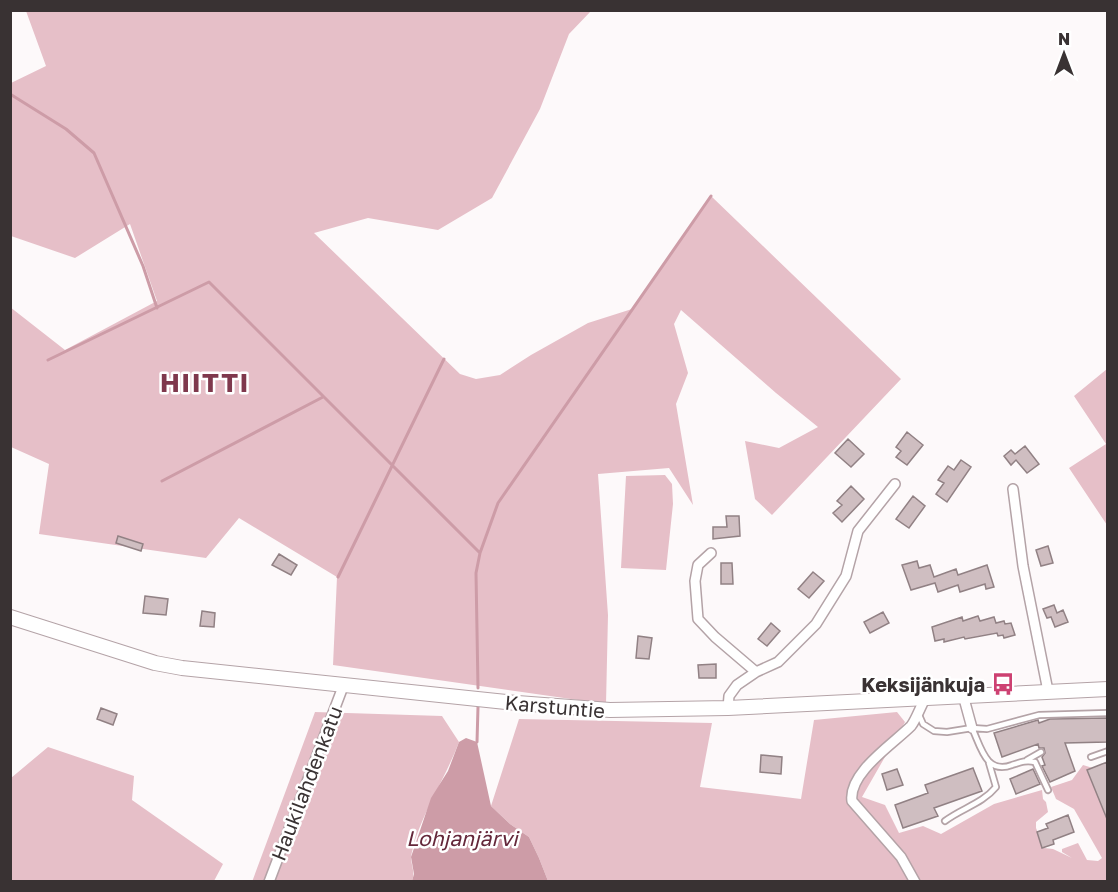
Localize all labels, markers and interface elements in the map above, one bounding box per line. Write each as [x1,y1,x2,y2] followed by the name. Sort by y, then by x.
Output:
[1034,24,1094,84] north arrow
[1058,29,1070,49] text: N
[160,367,250,398] district label: HIITTI
[990,671,1016,697] bus stop icon: Keksijänkuja
[861,672,985,696] place label: Keksijänkuja
[504,690,606,722] street label: Karstuntie
[265,702,347,864] street label: Haukilahdenkatu
[406,825,520,851] water label: Lohjanjärvi

